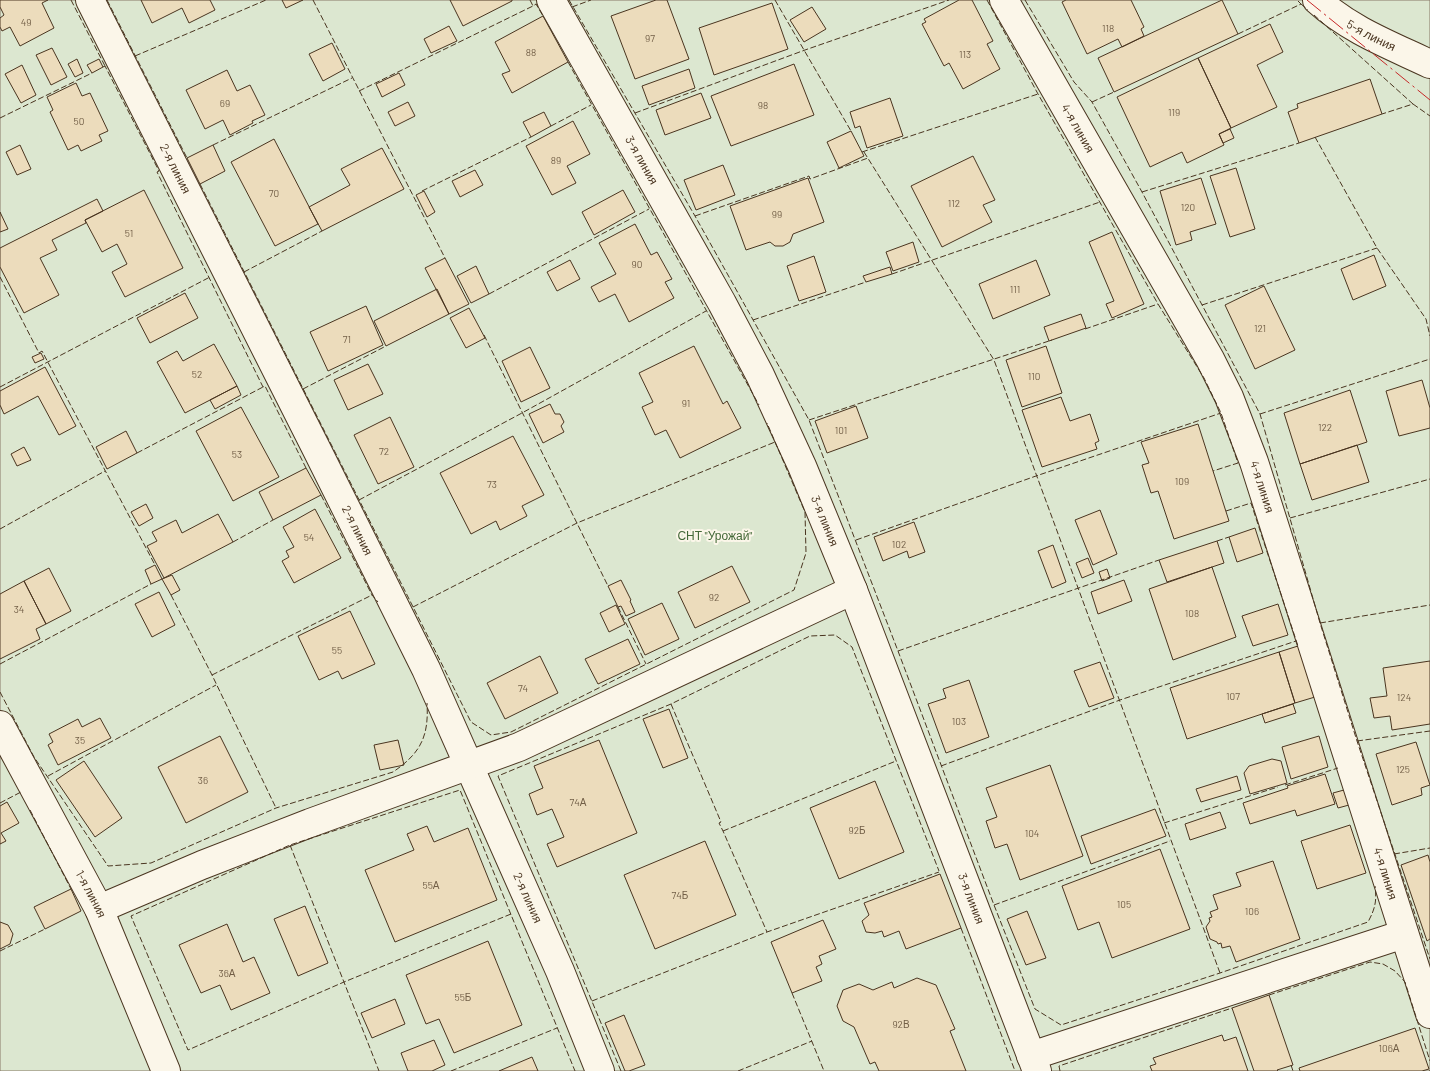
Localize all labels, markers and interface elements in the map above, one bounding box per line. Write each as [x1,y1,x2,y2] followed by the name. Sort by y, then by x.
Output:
[21,16,31,28] house number: 49
[1344,16,1398,53] street label: 5-я линия
[1102,22,1114,34] house number: 118
[645,32,655,44] house number: 97
[526,46,536,58] house number: 88
[959,48,971,60] house number: 113
[220,97,230,109] house number: 69
[758,99,768,111] house number: 98
[1059,101,1098,155] street label: 4-я линия
[1168,106,1180,118] house number: 119
[74,115,84,127] house number: 50
[623,133,662,186] street label: 3-я линия
[158,141,194,195] street label: 2-я линия
[551,154,561,166] house number: 89
[269,187,279,199] house number: 70
[948,197,960,209] house number: 112
[1181,201,1195,213] house number: 120
[772,208,782,220] house number: 99
[125,227,133,239] house number: 51
[632,258,642,270] house number: 90
[1010,283,1020,295] house number: 111
[1254,322,1266,334] house number: 121
[343,333,351,345] house number: 71
[192,368,202,380] house number: 52
[1028,370,1040,382] house number: 110
[682,397,690,409] house number: 91
[1318,421,1332,433] house number: 122
[835,424,847,436] house number: 101
[379,445,389,457] house number: 72
[232,448,242,460] house number: 53
[1248,459,1278,514] street label: 4-я линия
[1175,475,1189,487] house number: 109
[487,478,497,490] house number: 73
[809,493,842,548] street label: 3-я линия
[340,503,376,557] street label: 2-я линия
[677,528,753,543] park label: СНТ "Урожай"
[304,531,314,543] house number: 54
[892,538,906,550] house number: 102
[709,591,719,603] house number: 92
[14,603,24,615] house number: 34
[1185,607,1199,619] house number: 108
[332,644,342,656] house number: 55
[518,682,528,694] house number: 74
[1226,690,1240,702] house number: 107
[1397,691,1411,703] house number: 124
[952,715,966,727] house number: 103
[75,734,85,746] house number: 35
[1396,763,1410,775] house number: 125
[198,774,208,786] house number: 36
[570,796,587,808] house number: 74А
[848,824,866,836] house number: 92Б
[1025,827,1039,839] house number: 104
[1371,845,1401,901] street label: 4-я линия
[74,868,110,919] street label: 1-я линия
[511,870,546,925] street label: 2-я линия
[956,871,988,926] street label: 3-я линия
[423,879,440,891] house number: 55А
[672,889,689,901] house number: 74Б
[1117,898,1131,910] house number: 105
[1245,905,1259,917] house number: 106
[219,967,236,979] house number: 36А
[455,991,472,1003] house number: 55Б
[892,1018,910,1030] house number: 92В
[1379,1042,1400,1054] house number: 106А

